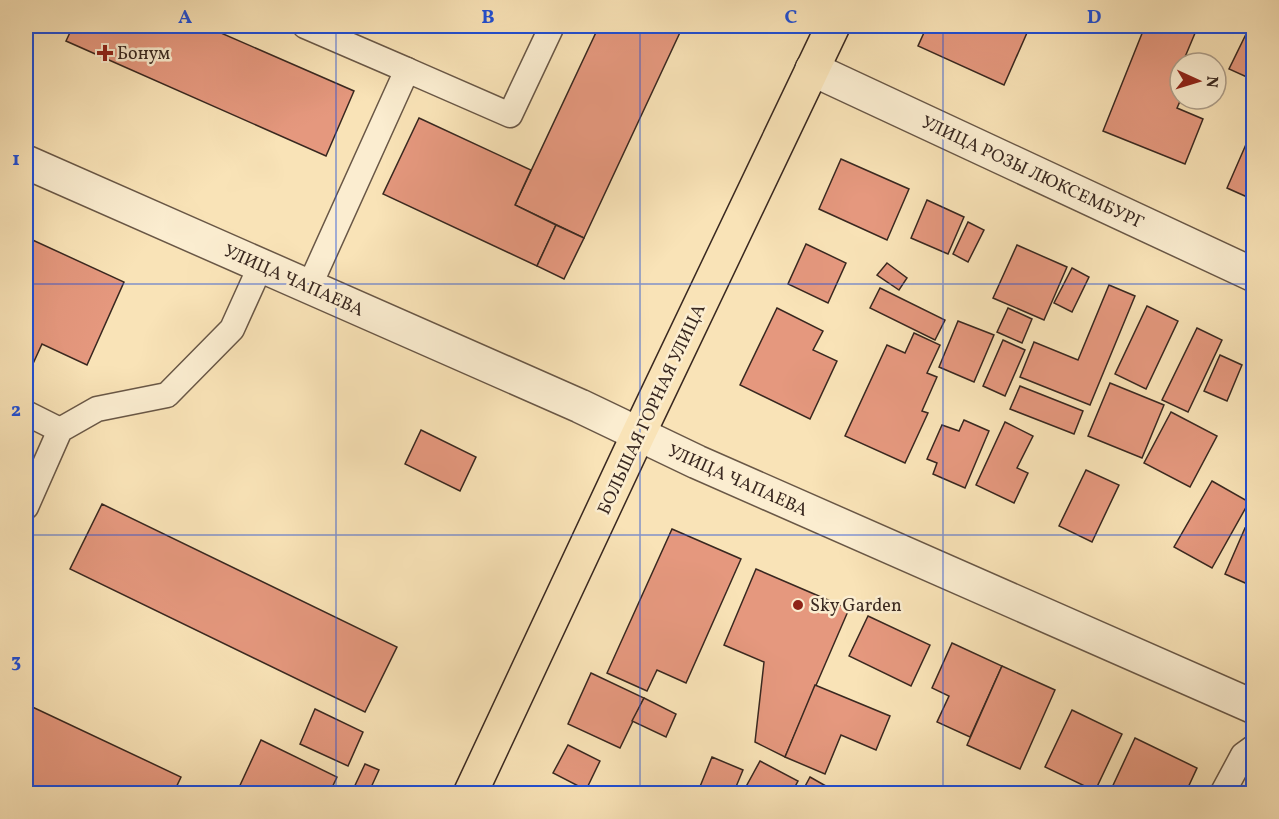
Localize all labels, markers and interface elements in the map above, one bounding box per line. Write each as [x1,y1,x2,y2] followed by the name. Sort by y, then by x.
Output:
[178,4,192,32] text: A
[481,4,495,32] text: B
[785,4,798,32] text: C
[1087,4,1101,32] text: D
[117,42,170,67] place label: Бонум
[98,46,112,60] marker: Бонум
[1168,51,1228,111] north arrow
[1200,75,1222,89] text: N
[917,111,1148,236] street label: УЛИЦА РОЗЫ ЛЮКСЕМБУРГ
[12,146,20,174] text: 1
[219,239,368,324] street label: УЛИЦА ЧАПАЕВА
[592,300,712,519] street label: БОЛЬШАЯ ГОРНАЯ УЛИЦА
[11,397,21,425] text: 2
[663,439,812,524] street label: УЛИЦА ЧАПАЕВА
[810,594,902,619] place label: Sky Garden
[791,598,805,612] marker: Sky Garden
[11,648,21,676] text: 3

